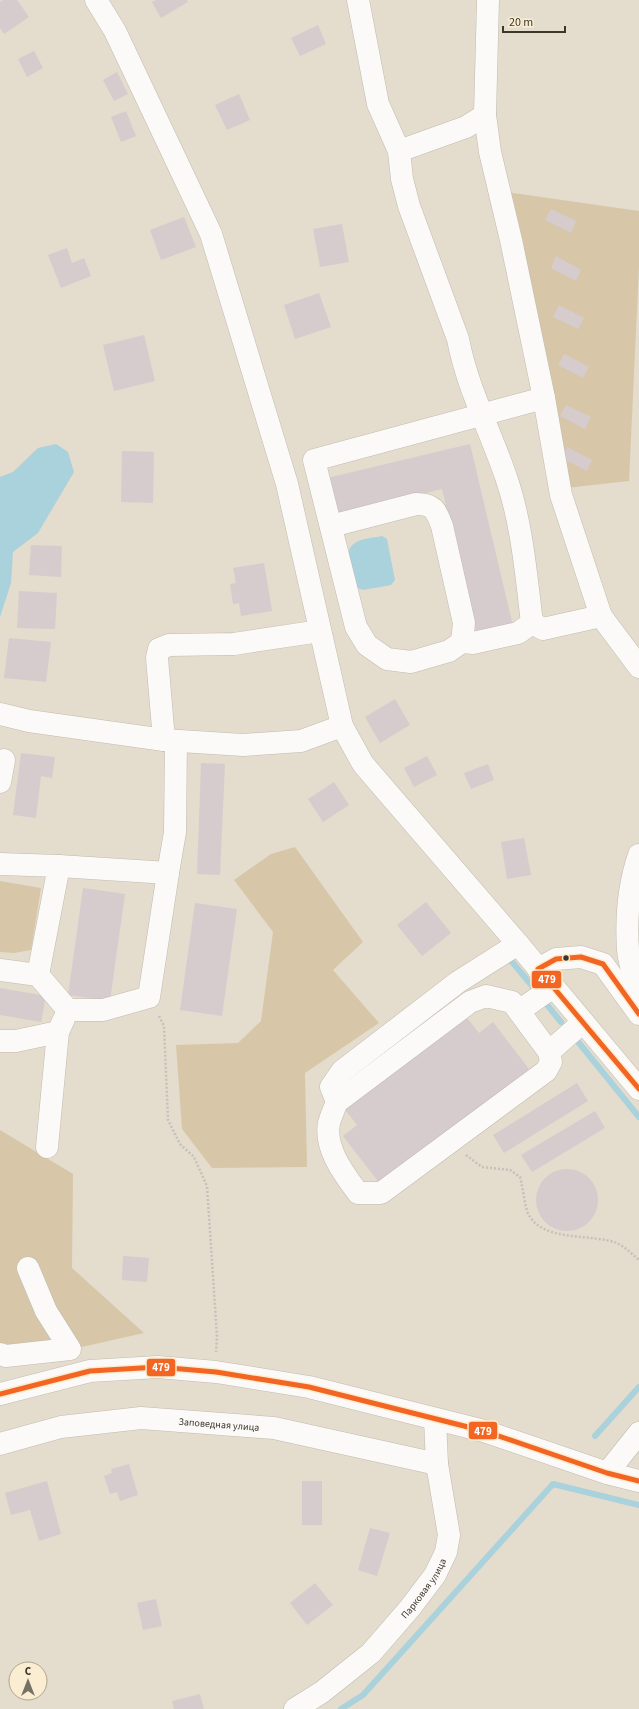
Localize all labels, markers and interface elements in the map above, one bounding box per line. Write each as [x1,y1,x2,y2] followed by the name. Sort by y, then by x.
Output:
[503,8,565,34] scale bar
[509,14,533,31] text: 20 m
[561,953,571,963] unlabelled marker
[531,970,562,989] line badge: 479
[538,972,556,987] text: 479
[146,1358,176,1377] line badge: 479
[152,1360,170,1375] text: 479
[178,1415,260,1435] street label: Заповедная улица
[468,1421,498,1440] line badge: 479
[474,1424,492,1439] text: 479
[398,1556,450,1622] street label: Парковая улица
[8,1661,48,1701] north arrow
[25,1664,32,1679] text: С

